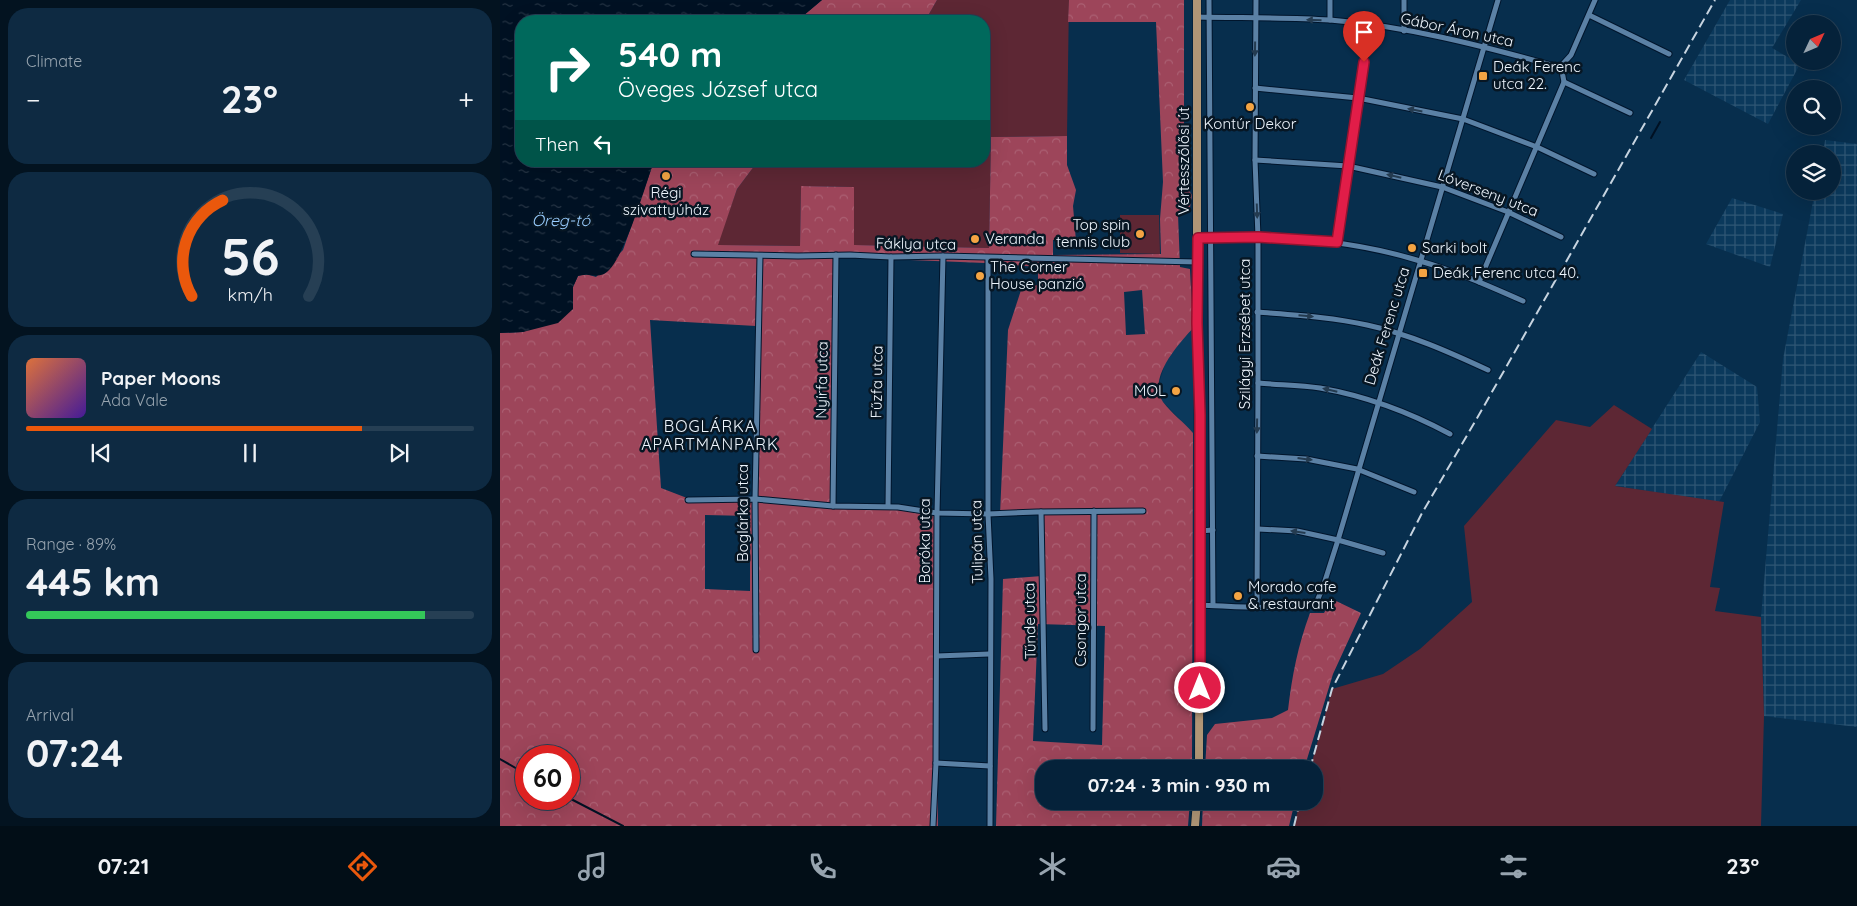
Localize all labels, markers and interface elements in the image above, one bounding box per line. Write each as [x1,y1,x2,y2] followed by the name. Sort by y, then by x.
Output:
[1399,8,1515,51] street label: Gábor Áron utca
[1343,11,1385,62] pin
[1306,15,1322,23] one-way arrow
[1786,15,1841,70] north arrow
[1786,15,1841,200] map controls
[1350,18,1378,46] icon: arrive
[618,32,722,76] text: 540 m
[535,35,600,100] icon: right
[1251,41,1259,57] one-way arrow
[26,51,82,71] text: Climate
[1493,57,1581,93] place label: Deák Ferenc utca 22.
[1477,70,1489,82] marker: Deák Ferenc utca 22.
[221,75,278,123] text: 23°
[618,75,818,103] text: Öveges József utca
[1786,80,1841,135] button: search
[26,82,41,117] text: −
[458,82,474,117] text: +
[1244,101,1256,113] marker: Kontúr Dekor
[1407,105,1423,113] one-way arrow
[1174,107,1193,215] street label: Vértesszőlősi út
[1204,114,1297,133] place label: Kontúr Dekor
[589,130,617,158] icon: left
[535,132,579,156] text: Then
[1786,145,1841,200] button: layers
[1435,165,1541,220] street label: Lóverseny utca
[660,170,672,182] marker: Régi szivattyúház
[1387,172,1402,180] one-way arrow
[623,183,709,219] place label: Régi szivattyúház
[1253,203,1261,219] one-way arrow
[532,210,592,230] water label: Öreg-tó
[1056,215,1130,251] place label: Top spin tennis club
[221,223,279,288] text: 56
[1134,228,1146,240] marker: Top spin tennis club
[985,229,1045,248] place label: Veranda
[876,233,956,254] street label: Fáklya utca
[969,233,981,245] marker: Veranda
[1422,238,1487,257] place label: Sarki bolt
[1406,242,1418,254] marker: Sarki bolt
[990,257,1084,293] place label: The Corner House panzió
[1235,259,1254,409] street label: Szilágyi Erzsébet utca
[1433,263,1579,282] place label: Deák Ferenc utca 40.
[1360,265,1413,387] street label: Deák Ferenc utca
[1417,267,1429,279] marker: Deák Ferenc utca 40.
[974,270,986,282] marker: The Corner House panzió
[227,283,273,305] text: km/h
[1298,312,1314,320] one-way arrow
[811,341,832,419] street label: Nyírfa utca
[866,345,887,419] street label: Fűzfa utca
[101,366,221,390] text: Paper Moons
[1134,381,1166,400] place label: MOL
[1170,385,1182,397] marker: MOL
[1322,386,1338,394] one-way arrow
[101,390,168,410] text: Ada Vale
[641,416,779,454] district label: BOGLÁRKA APARTMANPARK
[1253,418,1261,434] one-way arrow
[87,439,115,467] icon: previous
[236,439,264,467] icon: pause
[385,439,413,467] icon: next
[1298,455,1314,463] one-way arrow
[733,464,752,562] street label: Boglárka utca
[915,498,934,584] street label: Boróka utca
[966,500,987,584] street label: Tulipán utca
[1290,528,1306,536] one-way arrow
[26,534,116,554] text: Range · 89%
[26,558,160,606] text: 445 km
[1071,574,1090,666] street label: Csongor utca
[1248,577,1337,613] place label: Morado cafe & restaurant
[1019,583,1040,659] street label: Tünde utca
[1232,590,1244,602] marker: Morado cafe & restaurant
[1173,661,1225,713] position arrow
[26,705,74,725] text: Arrival
[26,729,123,777] text: 07:24
[515,745,580,810] speed limit sign: 60
[1088,773,1270,797] text: 07:24 · 3 min · 930 m
[345,849,380,884] icon: directions
[575,849,610,884] icon: music
[805,849,840,884] icon: phone
[1035,849,1070,884] icon: climate
[1266,849,1301,884] icon: car
[1496,849,1531,884] icon: filters
[98,852,149,880] text: 07:21
[1726,852,1759,880] text: 23°

